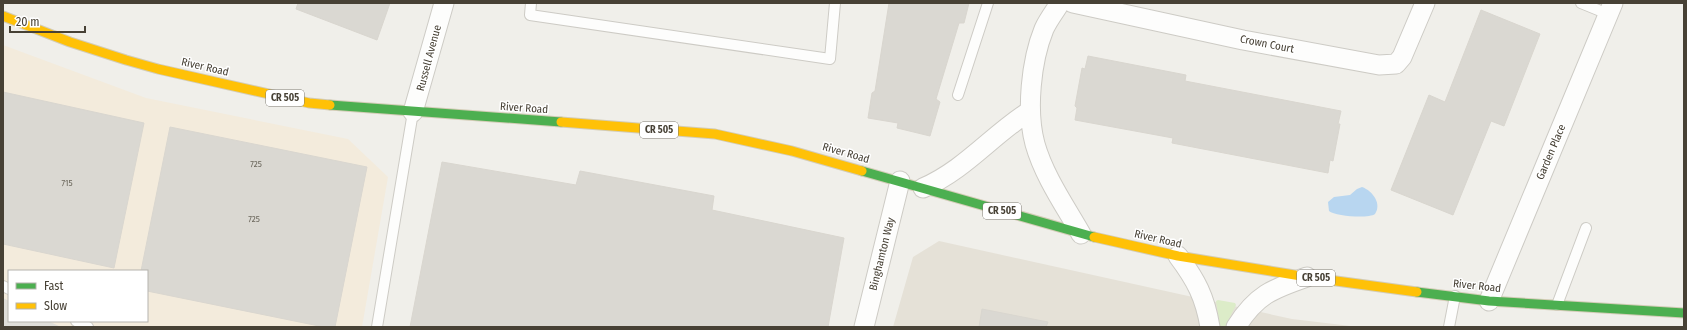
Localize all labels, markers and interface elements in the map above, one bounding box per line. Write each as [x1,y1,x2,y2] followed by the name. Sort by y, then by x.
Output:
[10,8,85,34] scale bar
[16,15,40,29] text: 20 m
[414,24,444,92] street label: Russell Avenue
[1239,32,1295,56] street label: Crown Court
[180,55,230,79] street label: River Road
[266,90,304,106] road number: CR 505
[499,100,549,116] street label: River Road
[640,122,678,138] road number: CR 505
[1534,122,1568,182] street label: Garden Place
[821,140,871,166] street label: River Road
[250,159,262,169] house number: 725
[61,178,73,188] house number: 715
[983,203,1021,219] road number: CR 505
[248,214,260,224] house number: 725
[867,216,897,292] street label: Binghamton Way
[1133,227,1183,251] street label: River Road
[8,270,148,322] legend
[1297,270,1335,286] road number: CR 505
[1452,277,1502,295] street label: River Road
[44,279,63,293] text: Fast
[44,299,67,313] text: Slow

